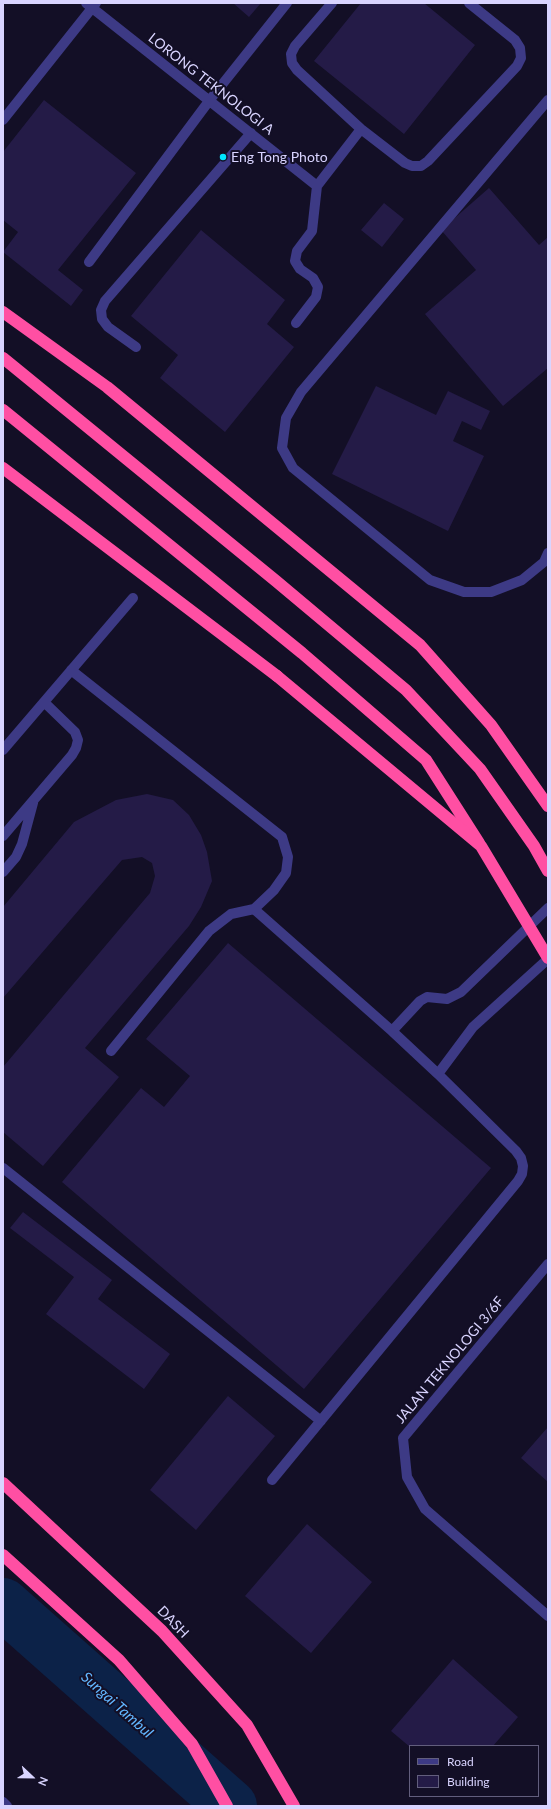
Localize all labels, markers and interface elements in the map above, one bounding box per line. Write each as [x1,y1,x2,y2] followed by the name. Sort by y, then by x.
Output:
[145,30,277,138] street label: LORONG TEKNOLOGI A
[231,149,328,165] place label: Eng Tong Photo
[218,152,228,162] marker: Eng Tong Photo
[392,1293,508,1427] street label: JALAN TEKNOLOGI 3/6F
[154,1602,192,1642] street label: DASH
[77,1668,157,1742] water label: Sungai Tambul
[409,1745,539,1797] legend
[447,1754,474,1769] text: Road
[12,1757,52,1797] north arrow
[447,1774,490,1789] text: Building
[36,1775,51,1788] text: N

